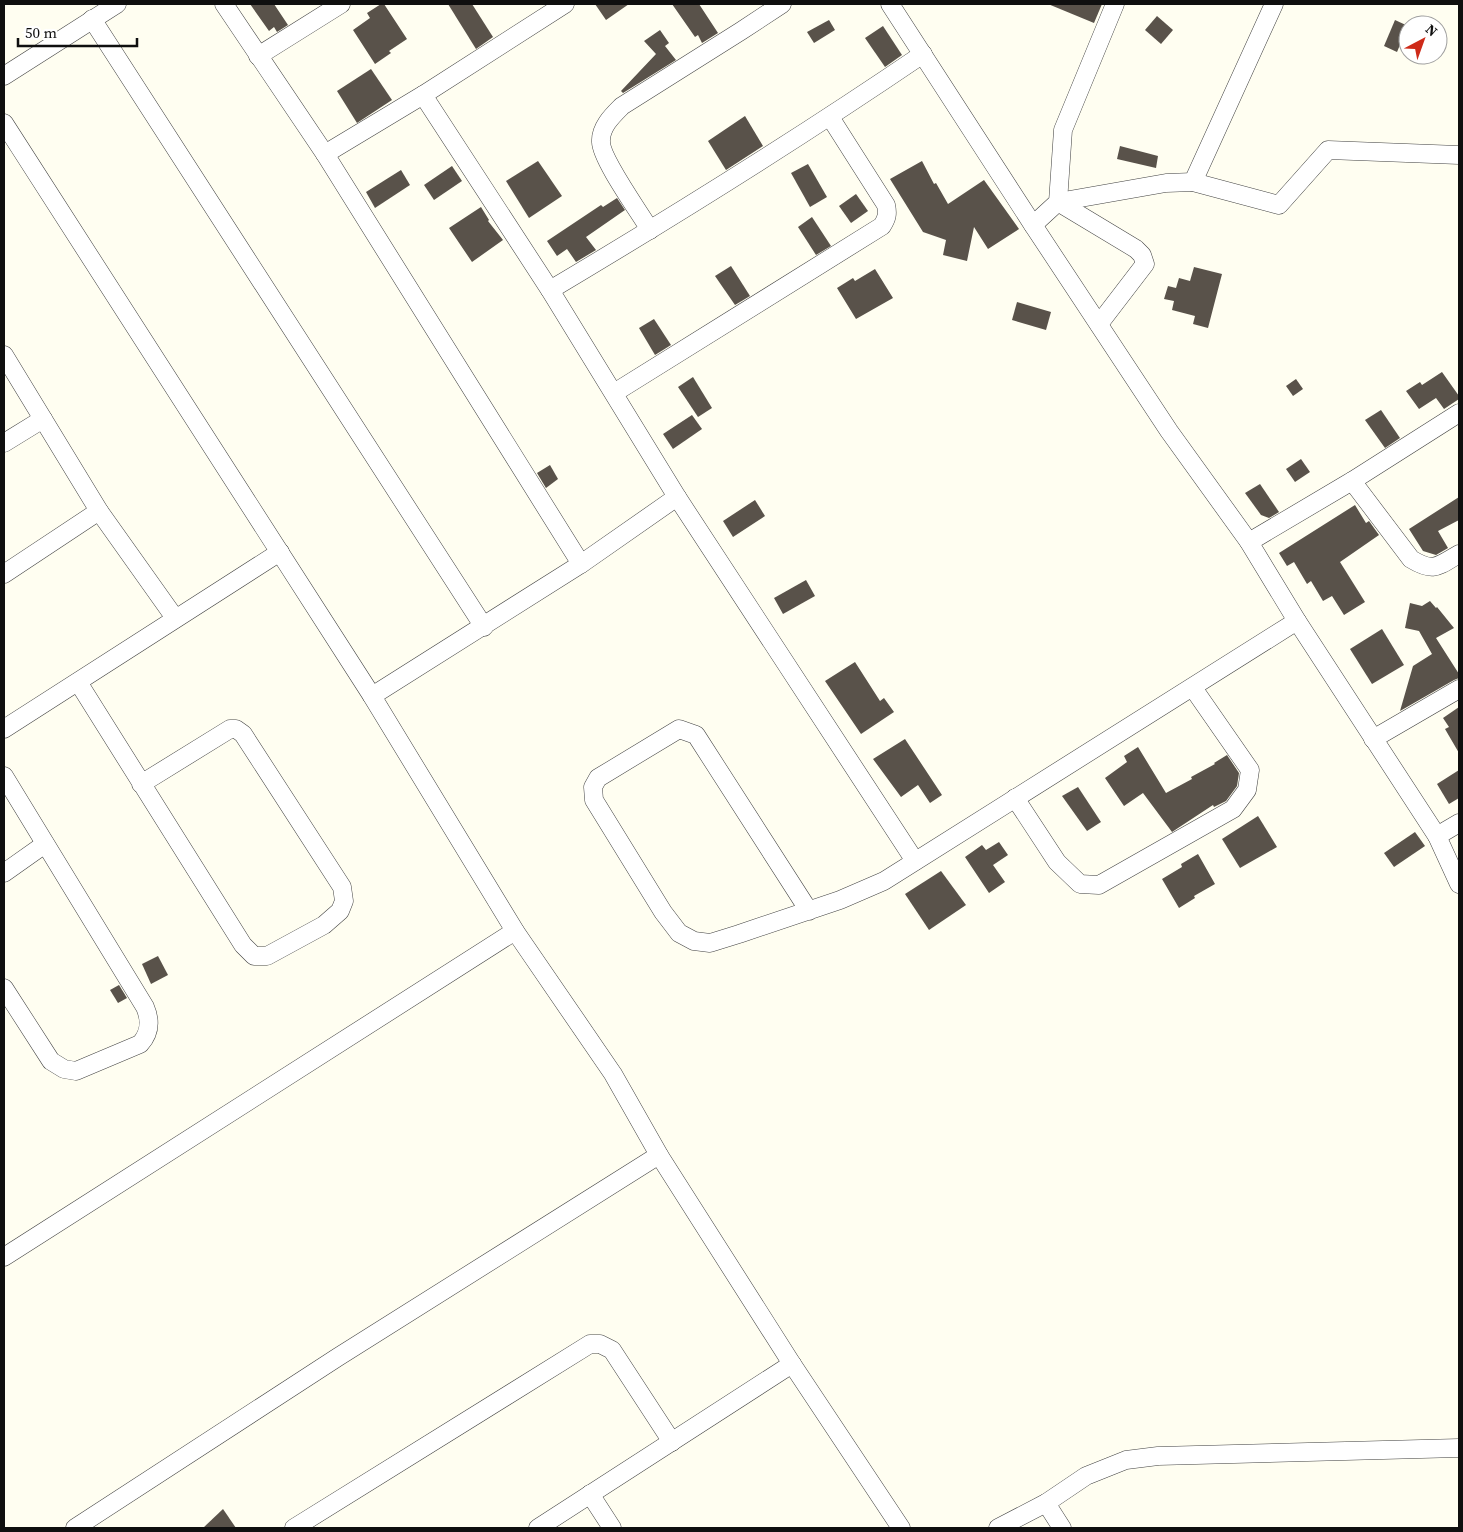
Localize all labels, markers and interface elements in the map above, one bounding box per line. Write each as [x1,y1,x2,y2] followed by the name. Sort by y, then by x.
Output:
[18,15,136,47] scale bar
[1398,15,1448,65] north arrow
[1421,19,1442,41] text: N
[25,22,57,43] text: 50 m

